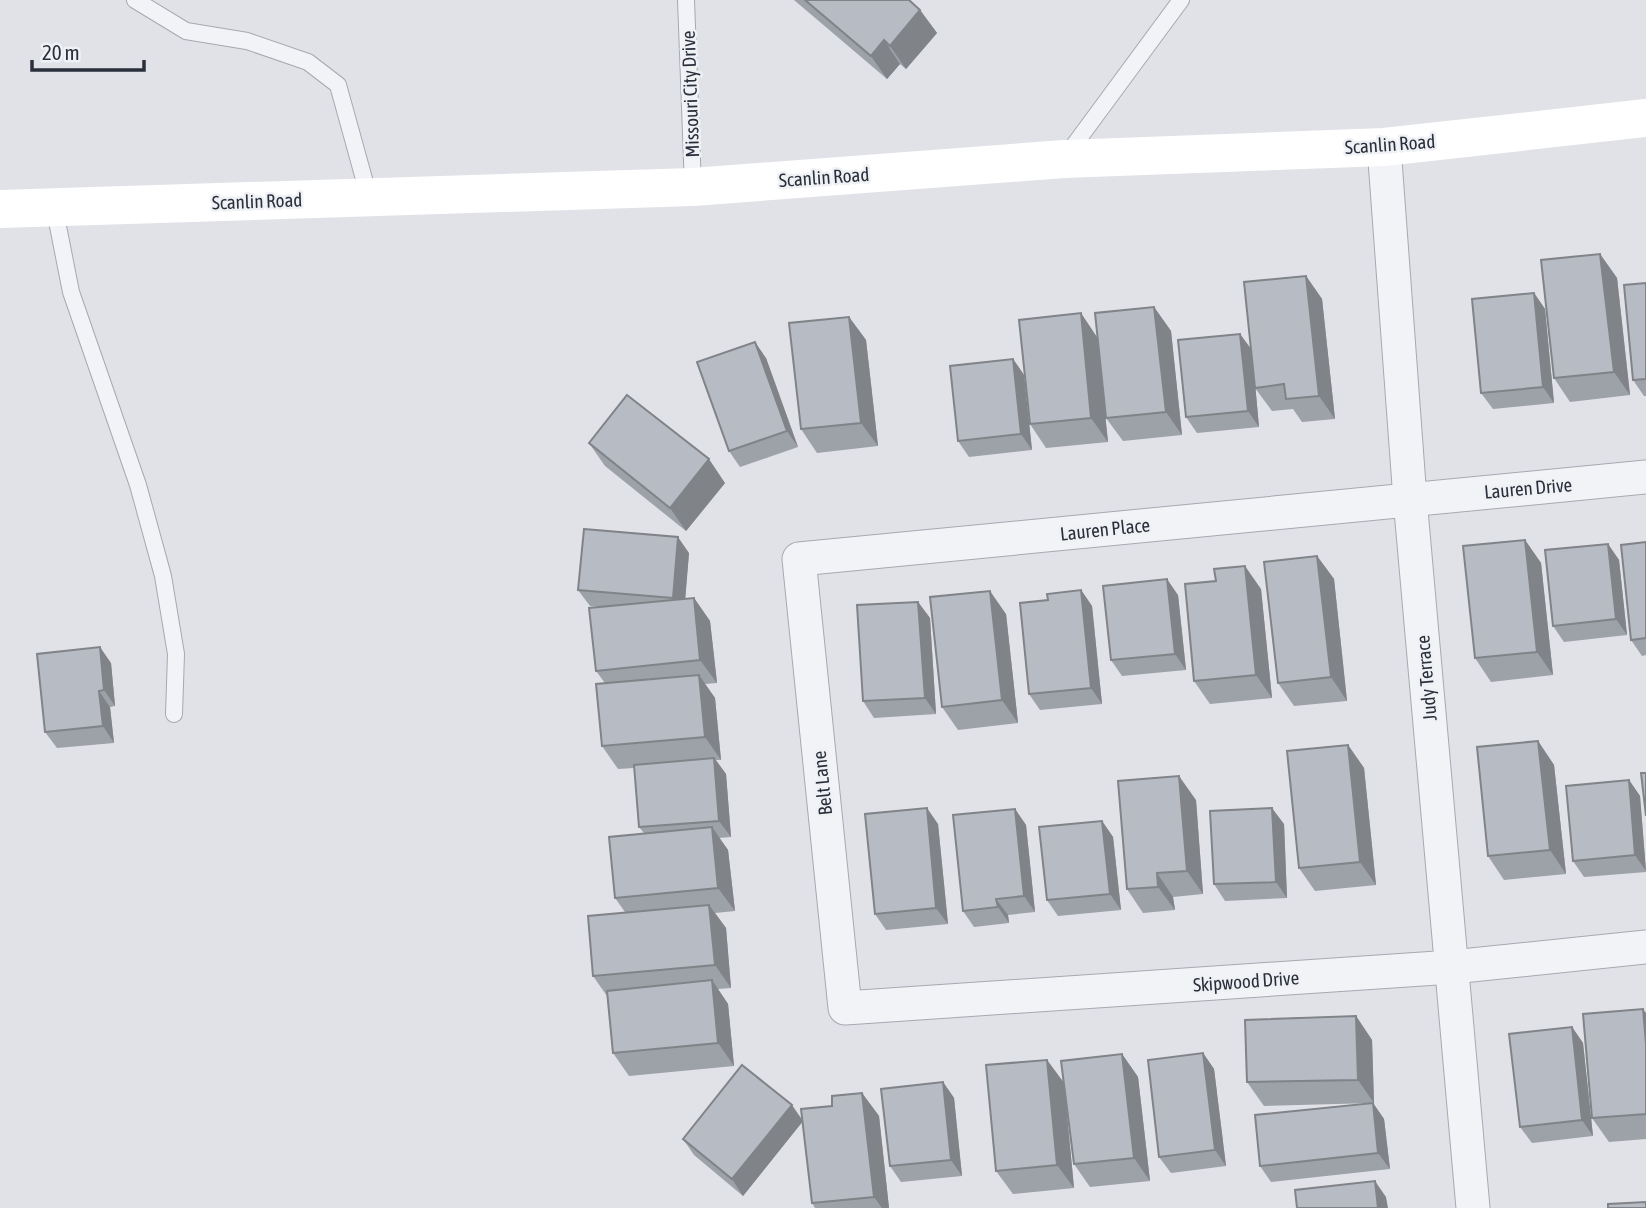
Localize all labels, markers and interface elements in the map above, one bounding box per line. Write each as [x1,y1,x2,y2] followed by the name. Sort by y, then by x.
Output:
[32,28,144,72] scale bar
[677,30,703,158] street label: Missouri City Drive
[42,40,80,64] text: 20 m
[1344,130,1436,158] street label: Scanlin Road
[778,163,870,191] street label: Scanlin Road
[211,188,303,214] street label: Scanlin Road
[1483,473,1573,503] street label: Lauren Drive
[1059,513,1151,545] street label: Lauren Place
[1411,634,1441,722] street label: Judy Terrace
[808,750,836,816] street label: Belt Lane
[1192,966,1300,996] street label: Skipwood Drive

